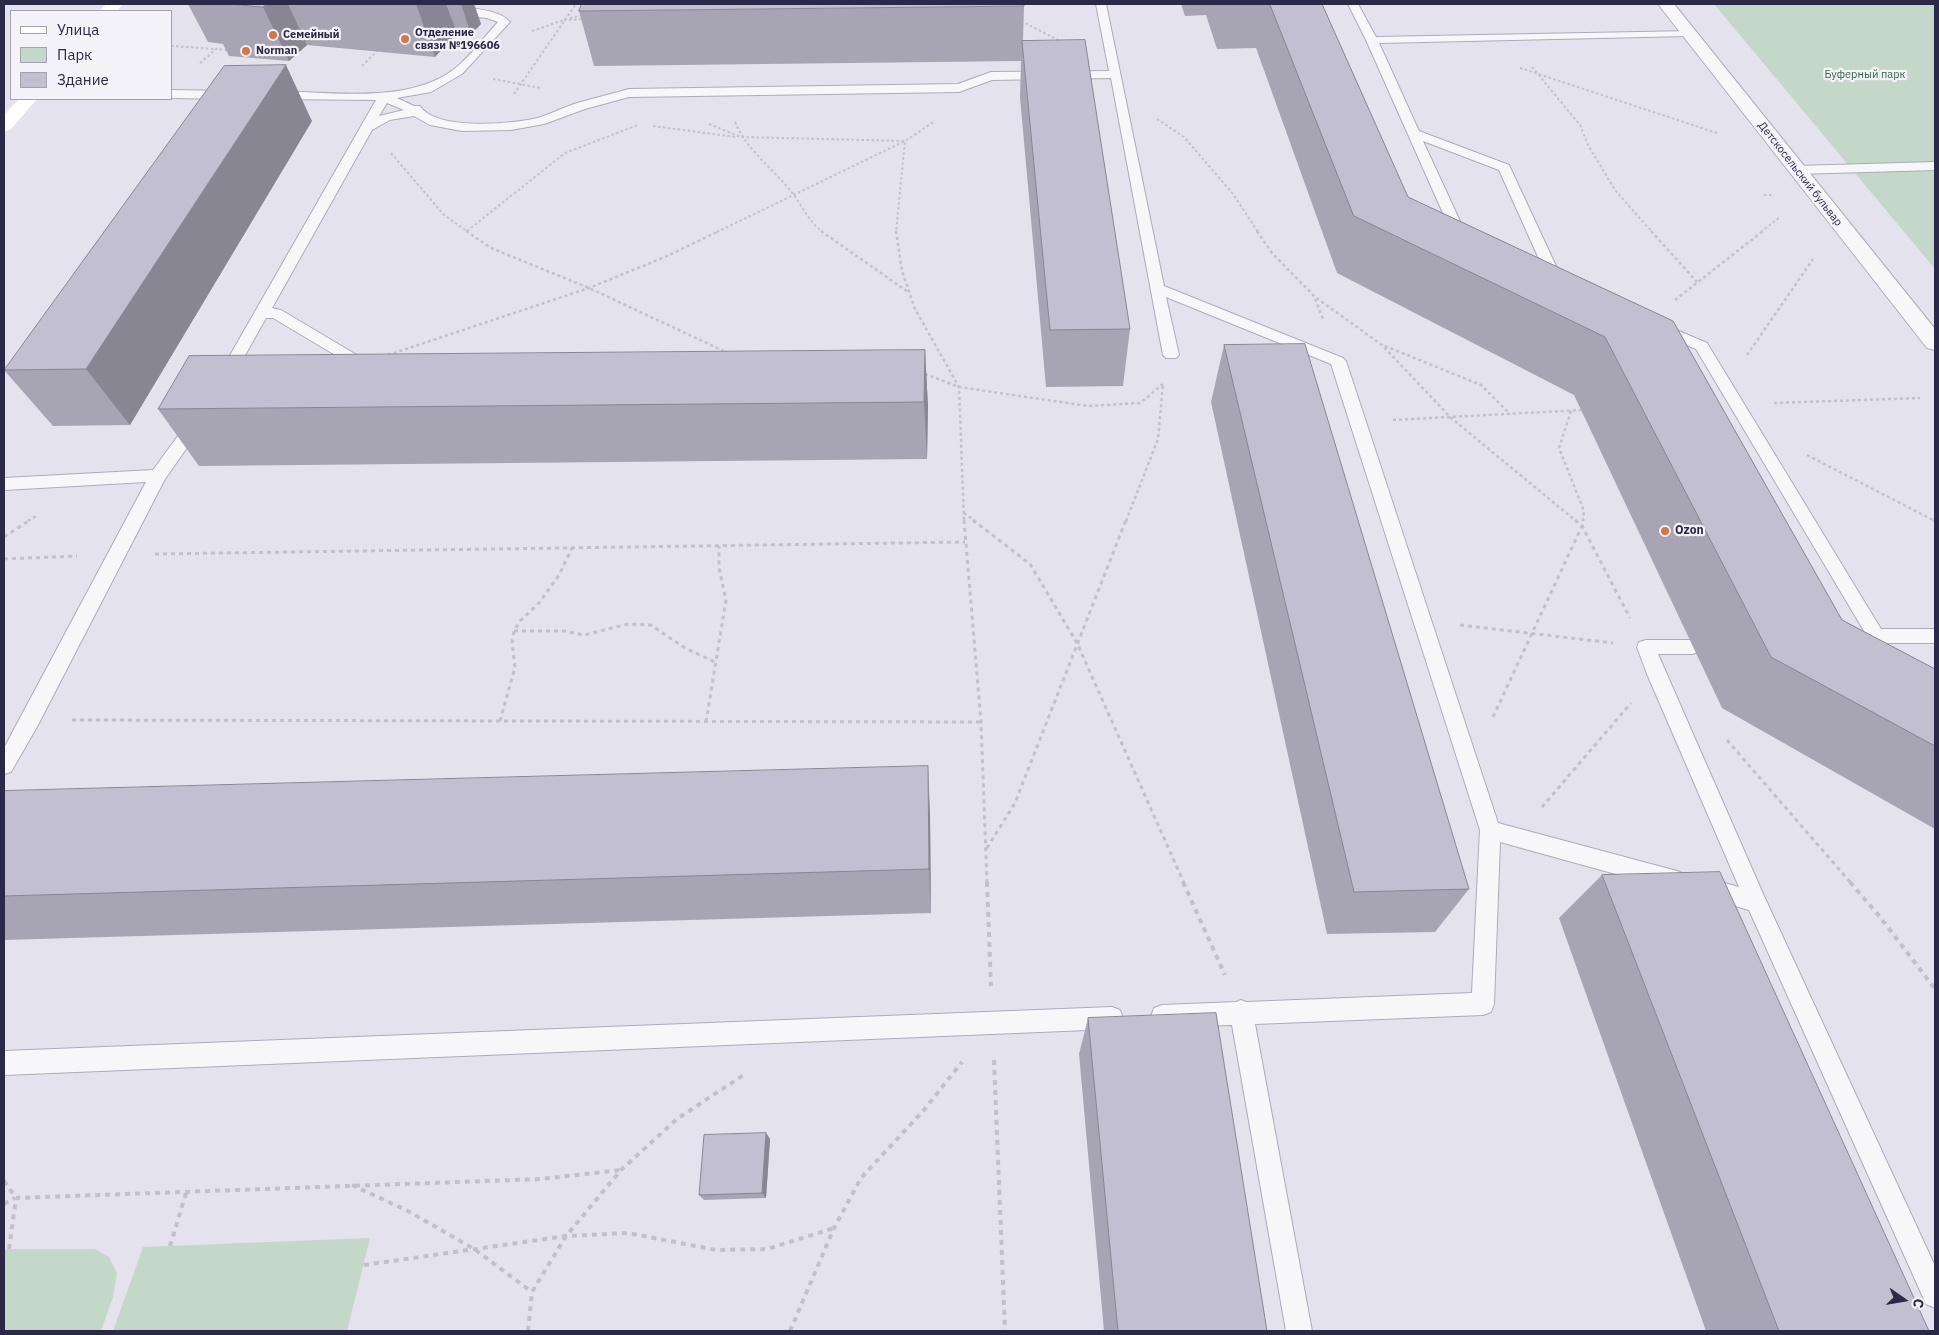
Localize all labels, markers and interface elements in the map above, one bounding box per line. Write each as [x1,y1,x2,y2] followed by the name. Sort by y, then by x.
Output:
[10,10,172,100] legend
[57,20,99,39] text: Улица
[415,26,500,52] place label: Отделение связи №196606
[283,28,339,42] place label: Семейный
[267,29,279,41] marker: Семейный
[399,33,411,45] marker: Отделение связи №196606
[256,44,297,58] place label: Norman
[57,45,92,64] text: Парк
[240,45,252,57] marker: Norman
[1824,68,1906,82] park label: Буферный парк
[57,70,109,89] text: Здание
[1755,119,1845,229] street label: Детскосельский бульвар
[1675,524,1704,538] place label: Ozon
[1659,525,1671,537] marker: Ozon
[1879,1275,1929,1325] north arrow
[1909,1297,1928,1310] text: С

